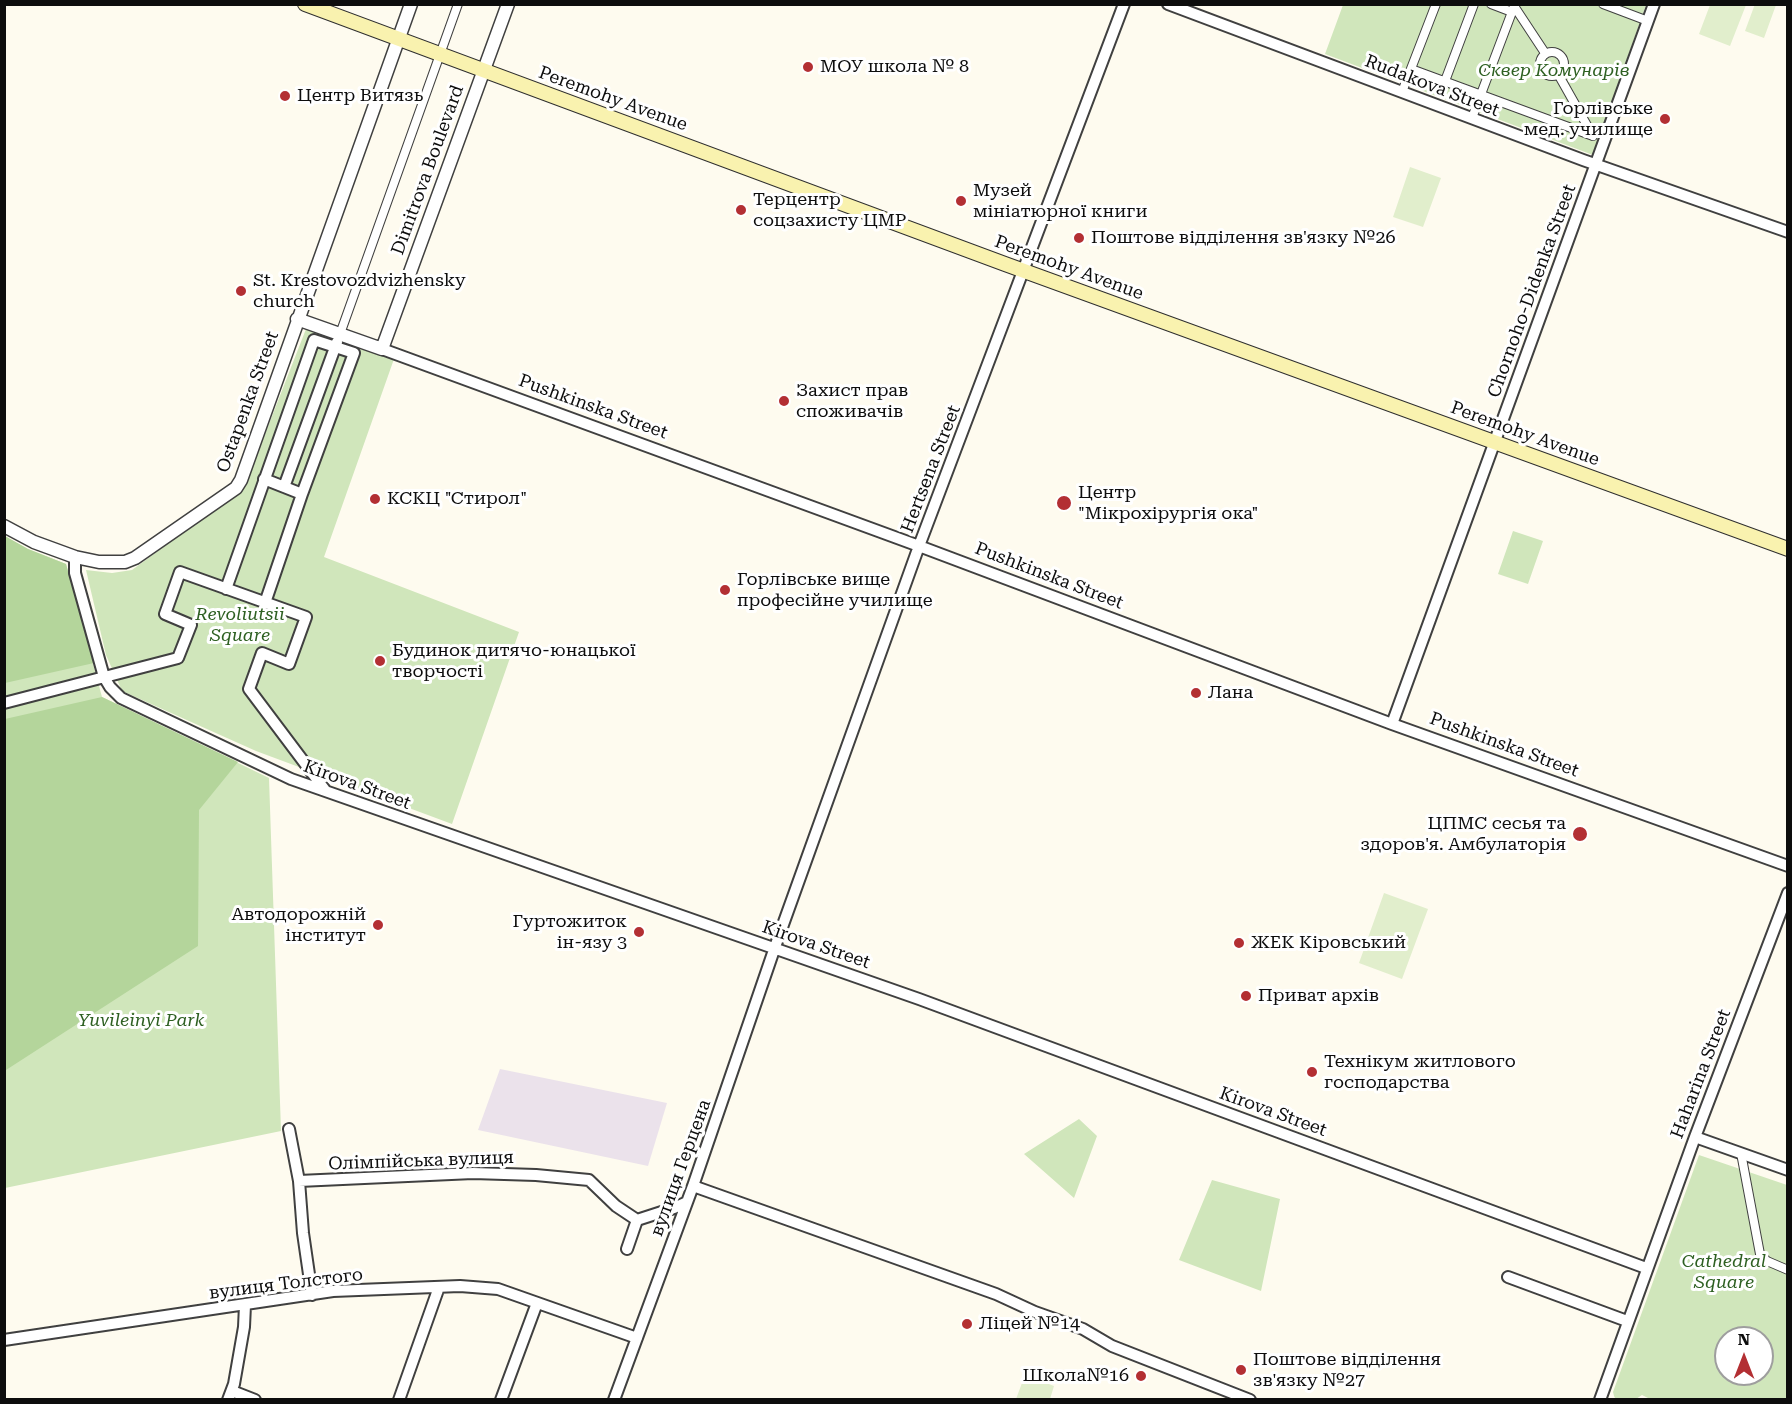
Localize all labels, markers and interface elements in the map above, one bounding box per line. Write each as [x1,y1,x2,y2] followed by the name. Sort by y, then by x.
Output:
[1362,50,1502,122] street label: Rudakova Street
[820,56,969,78] place label: МОУ школа № 8
[801,60,815,74] marker: МОУ школа № 8
[1478,60,1630,82] park label: Сквер Комунарів
[536,62,690,136] street label: Peremohy Avenue
[387,82,469,258] street label: Dimitrova Boulevard
[297,85,423,107] place label: Центр Витязь
[278,89,292,103] marker: Центр Витязь
[1524,98,1653,140] place label: Горлівське мед. училище
[1658,112,1672,126] marker: Горлівське мед. училище
[973,180,1147,222] place label: Музей мініатюрної книги
[1483,181,1581,401] street label: Chornoho-Didenka Street
[753,189,906,232] place label: Терцентр соцзахисту ЦМР
[954,194,968,208] marker: Музей мініатюрної книги
[734,203,748,217] marker: Терцентр соцзахисту ЦМР
[1091,227,1396,249] place label: Поштове відділення зв'язку №26
[992,231,1146,305] street label: Peremohy Avenue
[1072,231,1086,245] marker: Поштове відділення зв'язку №26
[253,270,466,312] place label: St. Krestovozdvizhensky church
[234,284,248,298] marker: St. Krestovozdvizhensky church
[212,328,284,476] street label: Ostapenka Street
[516,370,670,444] street label: Pushkinska Street
[796,380,908,422] place label: Захист прав споживачів
[777,394,791,408] marker: Захист прав споживачів
[1448,397,1602,471] street label: Peremohy Avenue
[897,402,965,536] street label: Hertsena Street
[1078,482,1258,524] place label: Центр "Мікрохірургія ока"
[387,488,527,510] place label: КСКЦ "Стирол"
[368,492,382,506] marker: КСКЦ "Стирол"
[1055,494,1073,512] marker: Центр "Мікрохірургія ока"
[972,538,1126,614] street label: Pushkinska Street
[737,569,933,612] place label: Горлівське вище професійне училище
[718,583,732,597] marker: Горлівське вище професійне училище
[195,604,285,646] park label: Revoliutsii Square
[392,640,636,682] place label: Будинок дитячо-юнацької творчості
[373,654,387,668] marker: Будинок дитячо-юнацької творчості
[1208,682,1253,704] place label: Лана
[1189,686,1203,700] marker: Лана
[1427,708,1581,782] street label: Pushkinska Street
[300,756,414,814] street label: Kirova Street
[1361,813,1566,856] place label: ЦПМС сесья та здоров'я. Амбулаторія
[1571,825,1589,843] marker: ЦПМС сесья та здоров'я. Амбулаторія
[232,904,366,946] place label: Автодорожній інститут
[513,911,627,954] place label: Гуртожиток ін-язу 3
[759,916,873,974] street label: Kirova Street
[371,918,385,932] marker: Автодорожній інститут
[632,925,646,939] marker: Гуртожиток ін-язу 3
[1251,932,1406,954] place label: ЖЕК Кіровський
[1232,936,1246,950] marker: ЖЕК Кіровський
[1258,985,1379,1007] place label: Приват архів
[1239,989,1253,1003] marker: Приват архів
[1666,1006,1736,1142] street label: Haharina Street
[78,1010,204,1032] park label: Yuvileinyi Park
[1324,1051,1516,1094] place label: Технікум житлового господарства
[1305,1065,1319,1079] marker: Технікум житлового господарства
[1216,1083,1330,1141] street label: Kirova Street
[646,1097,716,1239] street label: вулиця Герцена
[328,1147,514,1175] street label: Олімпійська вулиця
[1682,1251,1766,1294] park label: Cathedral Square
[208,1264,364,1304] street label: вулиця Толстого
[979,1313,1080,1335] place label: Ліцей №14
[960,1317,974,1331] marker: Ліцей №14
[1714,1326,1774,1386] north arrow
[1738,1330,1750,1349] text: N
[1253,1349,1441,1392] place label: Поштове відділення зв'язку №27
[1234,1363,1248,1377] marker: Поштове відділення зв'язку №27
[1022,1365,1129,1387] place label: Школа№16
[1134,1369,1148,1383] marker: Школа№16

